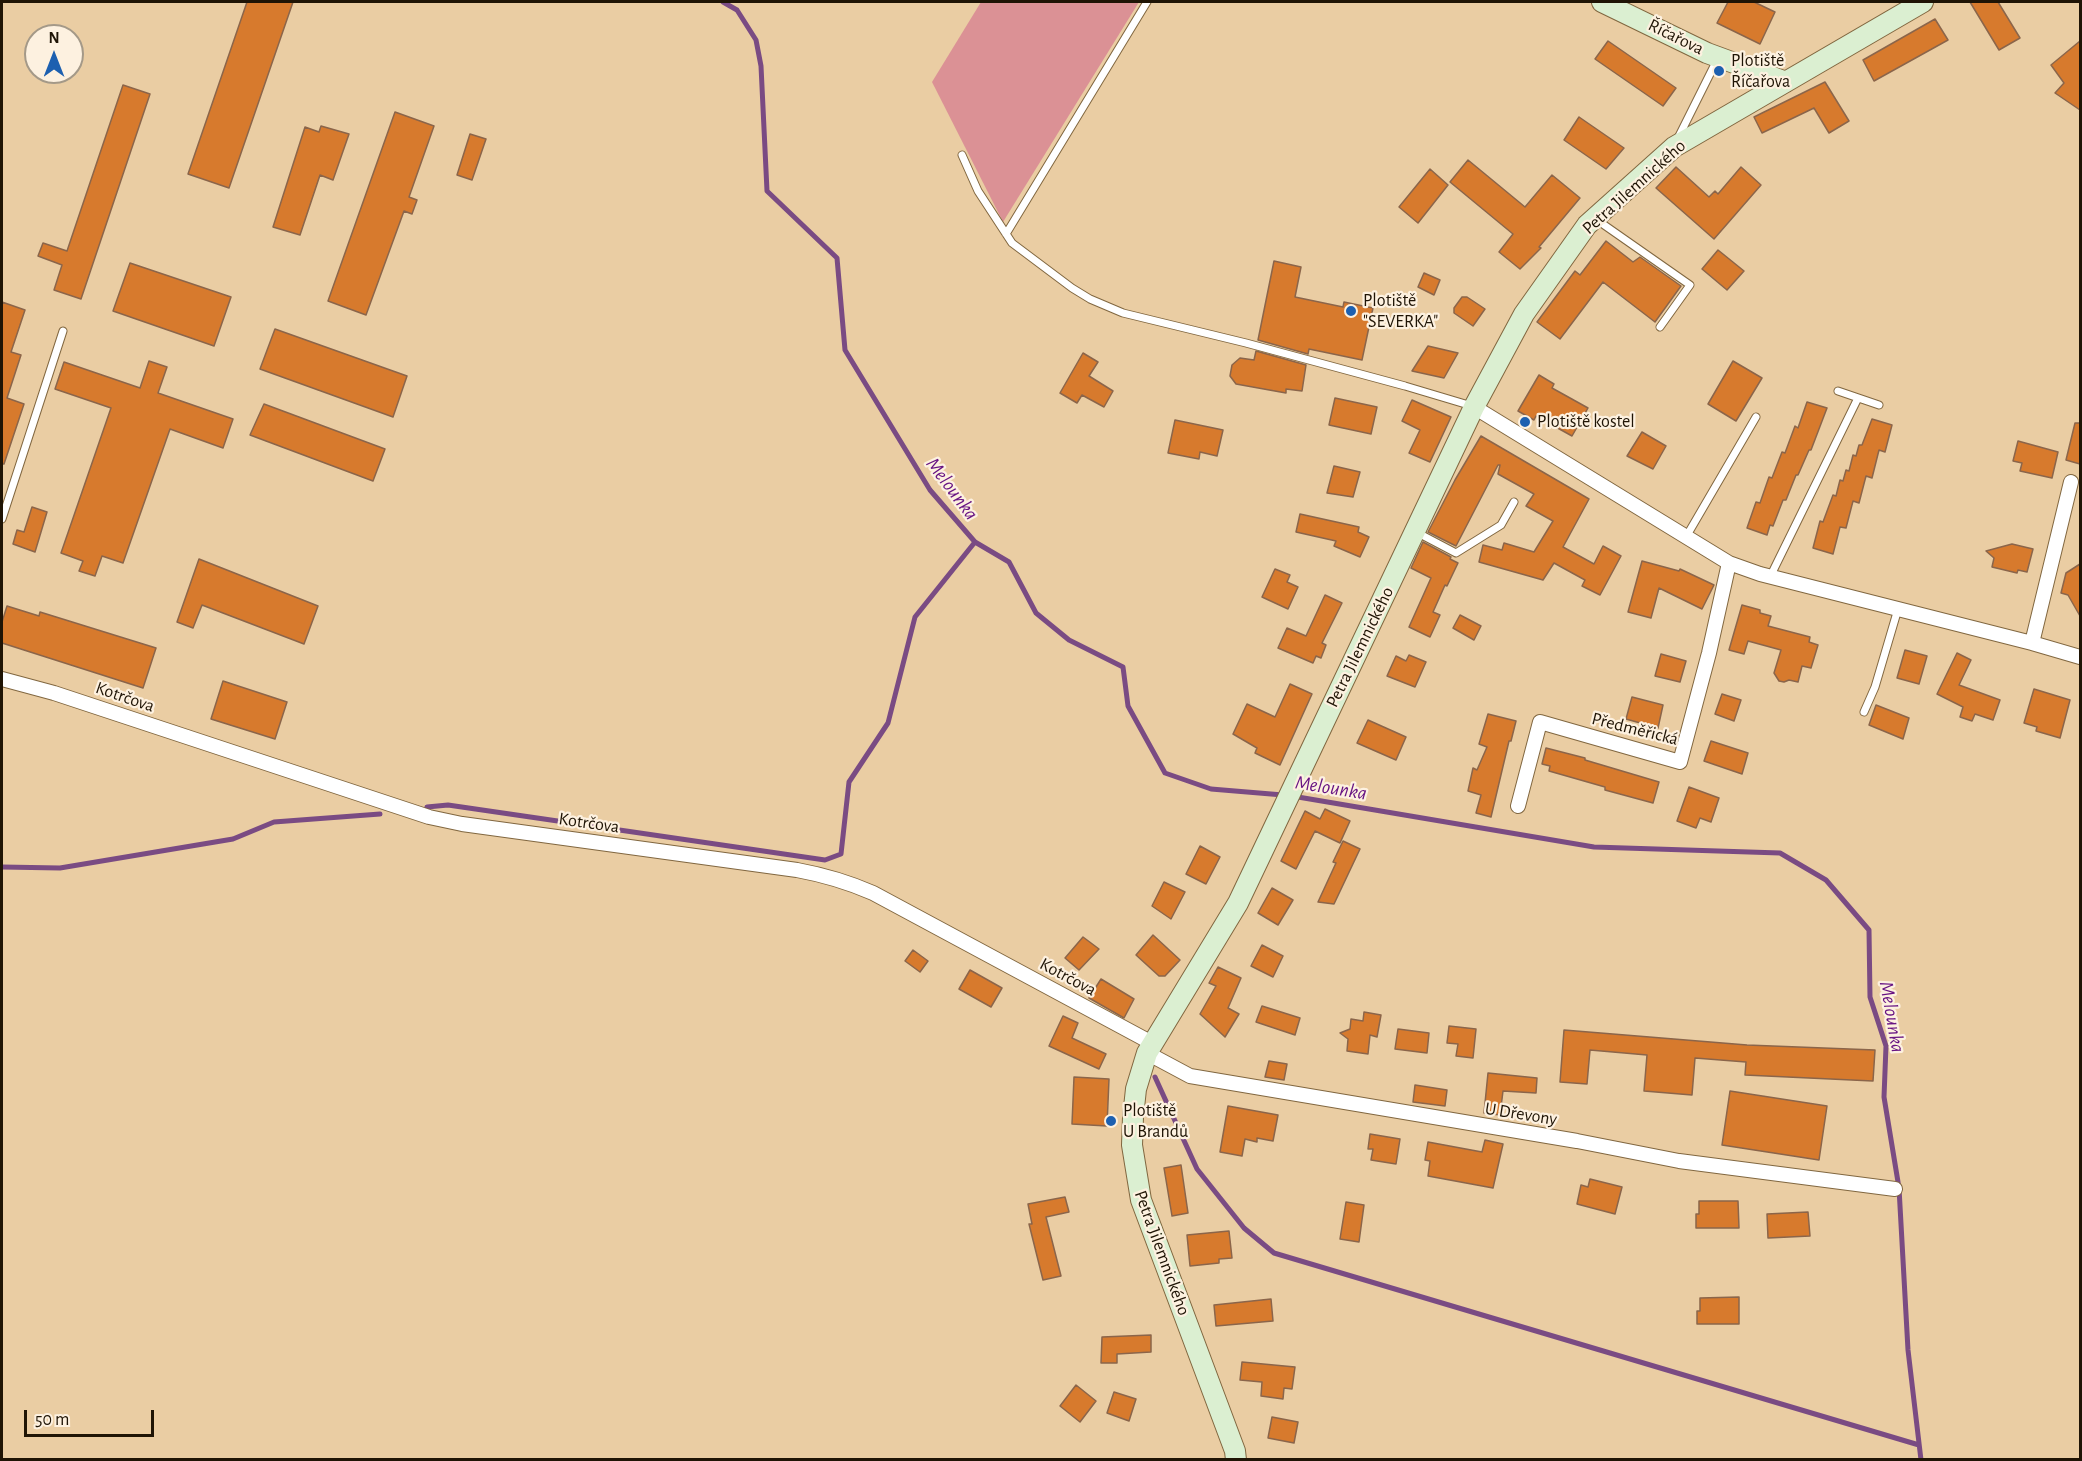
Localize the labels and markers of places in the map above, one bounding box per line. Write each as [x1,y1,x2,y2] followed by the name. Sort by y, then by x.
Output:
[1731,50,1790,92] place label: Plotiště Říčařova
[1712,64,1726,78] marker: Plotiště Říčařova
[1363,290,1438,332] place label: Plotiště "SEVERKA"
[1344,304,1358,318] marker: Plotiště "SEVERKA"
[1537,411,1635,433] place label: Plotiště kostel
[1518,415,1532,429] marker: Plotiště kostel
[1123,1100,1188,1142] place label: Plotiště U Brandů
[1104,1114,1118,1128] marker: Plotiště U Brandů

